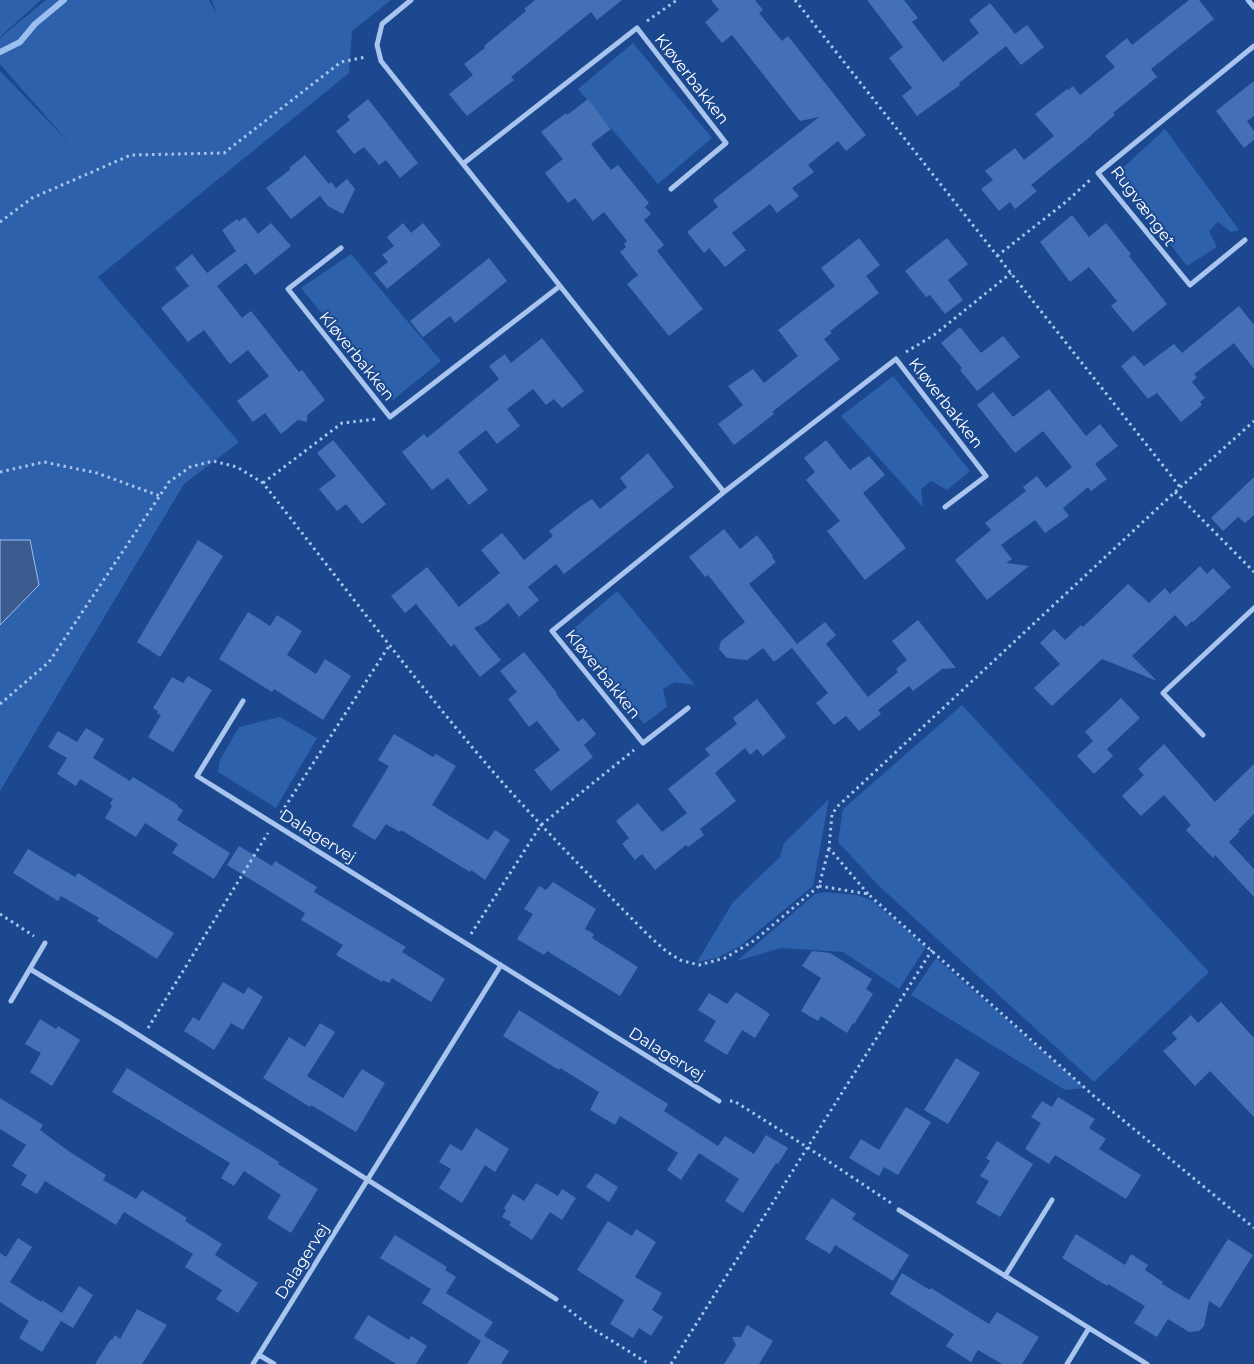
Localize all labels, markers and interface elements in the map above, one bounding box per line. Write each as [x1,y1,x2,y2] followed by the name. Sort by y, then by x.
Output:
[651,30,733,128] street label: Kløverbakken
[1107,162,1180,250] street label: Rugvænget
[315,308,399,404] street label: Kløverbakken
[905,354,987,452] street label: Kløverbakken
[561,626,645,722] street label: Kløverbakken
[276,805,360,867] street label: Dalagervej
[625,1023,709,1085] street label: Dalagervej
[271,1219,333,1303] street label: Dalagervej

